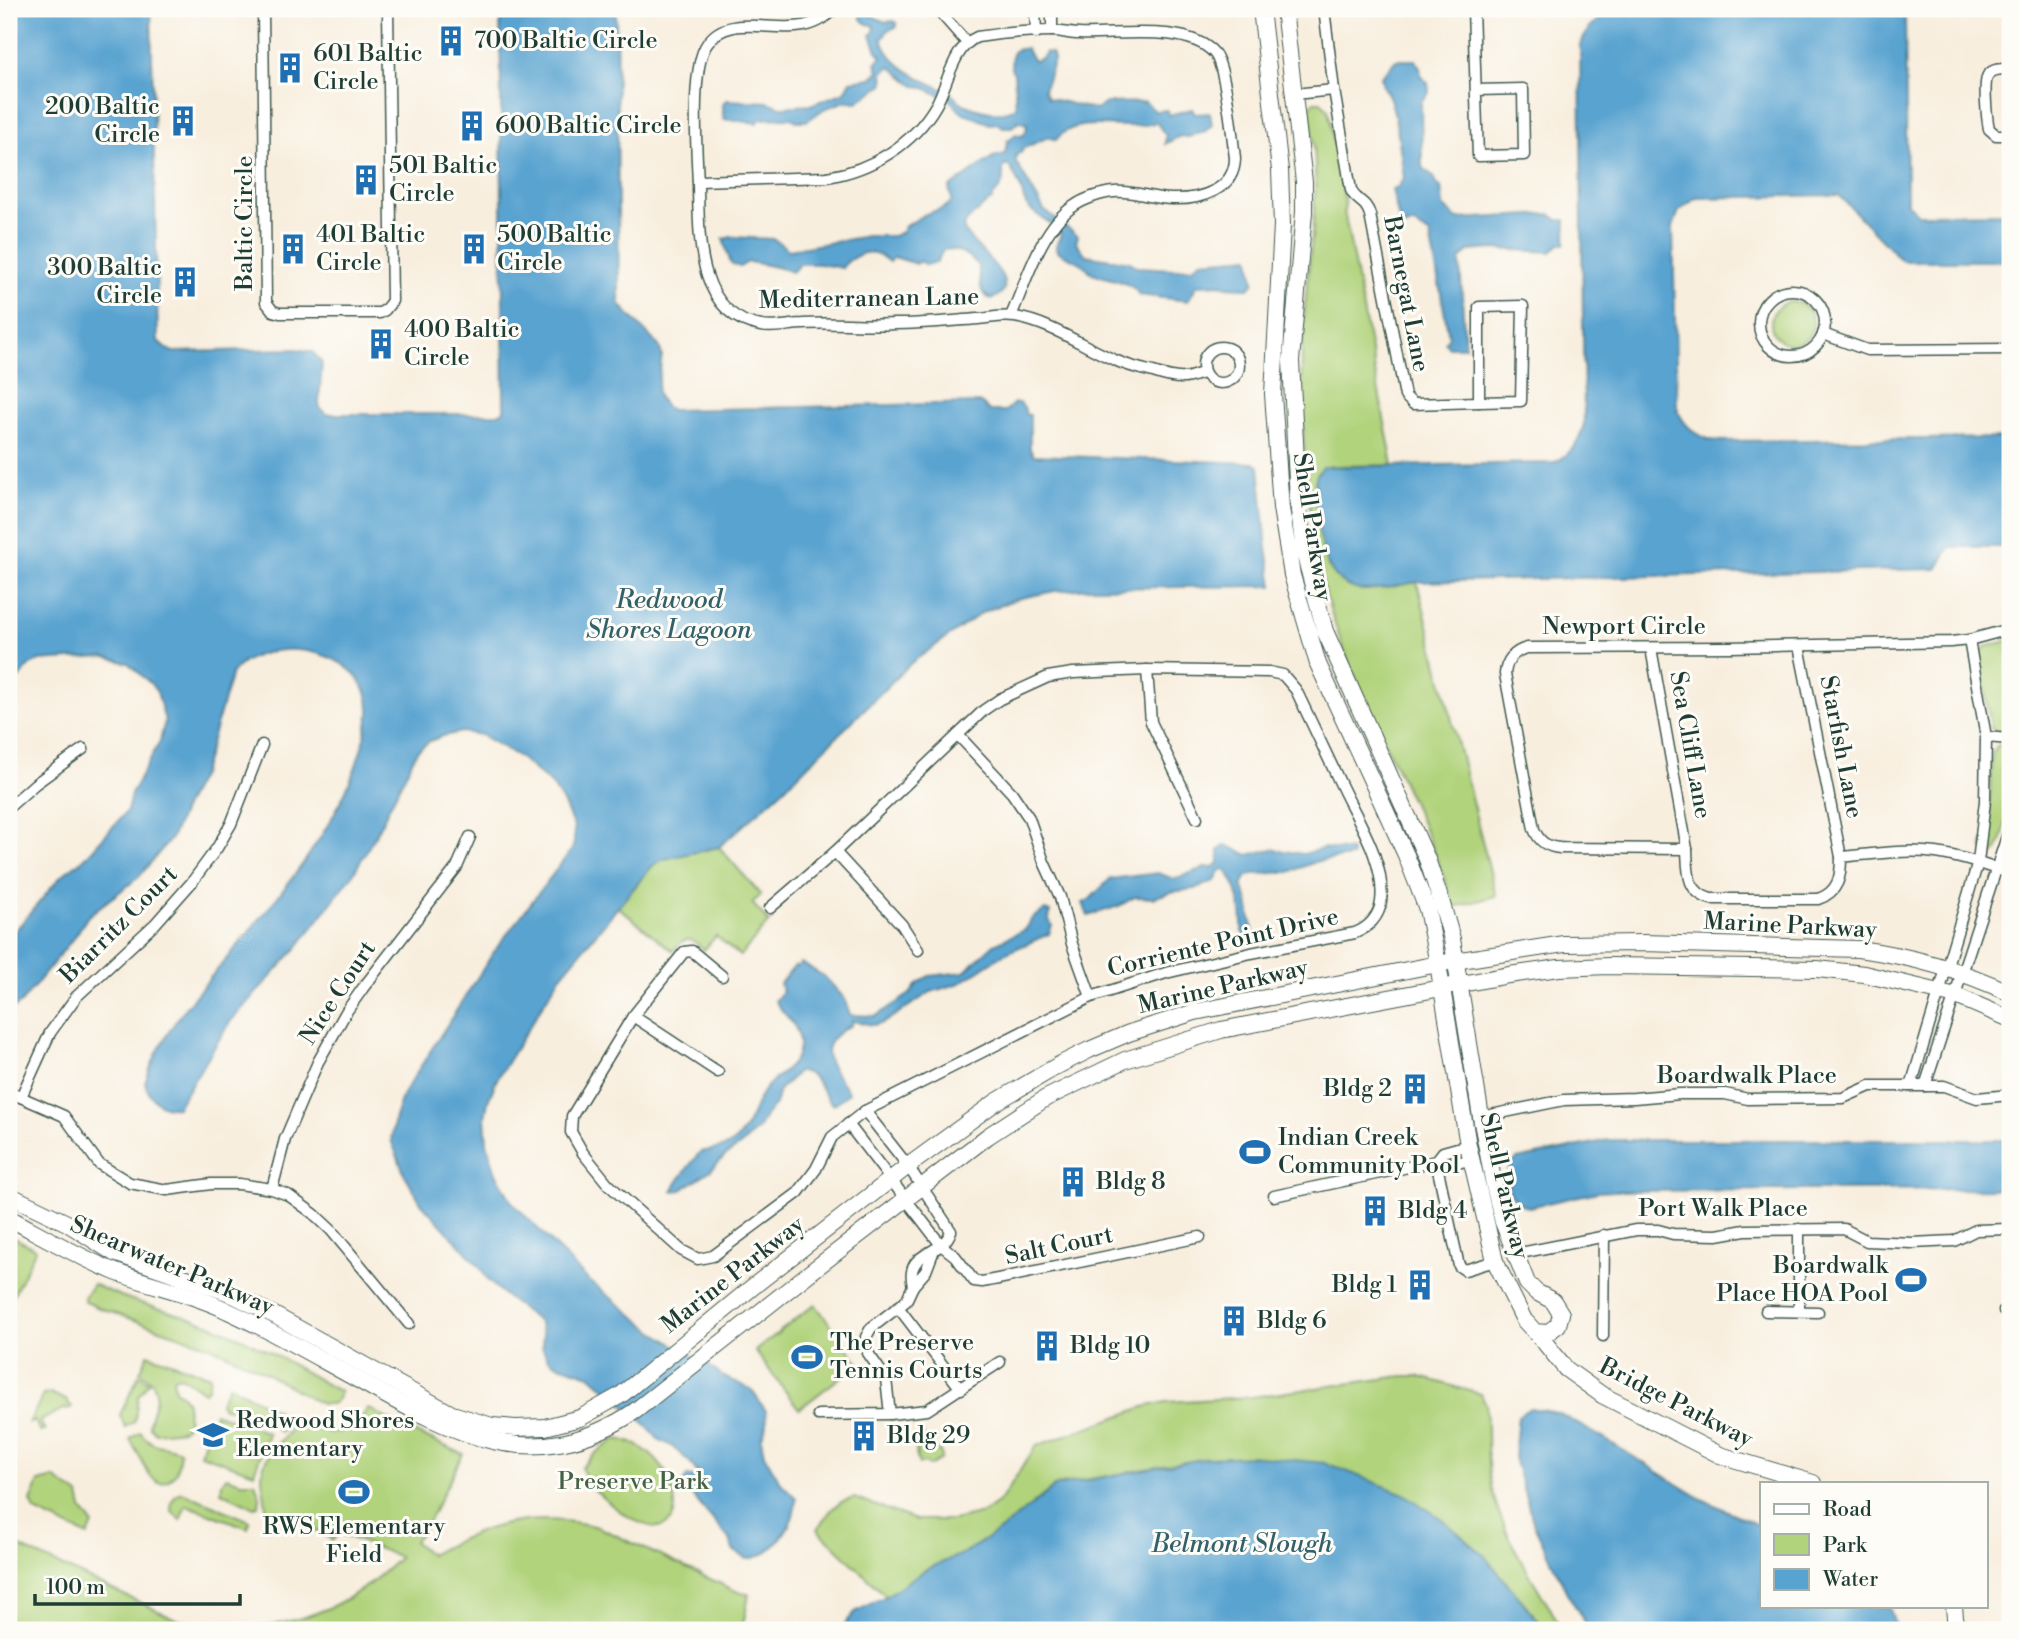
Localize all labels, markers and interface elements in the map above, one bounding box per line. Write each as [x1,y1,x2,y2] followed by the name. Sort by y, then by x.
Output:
[434,24,468,58] building icon: 700 Baltic Circle
[474,26,658,56] place label: 700 Baltic Circle
[313,39,423,97] place label: 601 Baltic Circle
[273,51,307,85] building icon: 601 Baltic Circle
[45,92,160,150] place label: 200 Baltic Circle
[166,104,200,138] building icon: 200 Baltic Circle
[455,109,489,143] building icon: 600 Baltic Circle
[495,111,682,141] place label: 600 Baltic Circle
[389,151,497,209] place label: 501 Baltic Circle
[230,155,260,292] street label: Baltic Circle
[349,163,383,197] building icon: 501 Baltic Circle
[1376,212,1436,375] street label: Barnegat Lane
[316,220,425,278] place label: 401 Baltic Circle
[497,220,612,278] place label: 500 Baltic Circle
[276,232,310,266] building icon: 401 Baltic Circle
[457,232,491,266] building icon: 500 Baltic Circle
[47,253,162,311] place label: 300 Baltic Circle
[168,265,202,299] building icon: 300 Baltic Circle
[758,282,980,316] street label: Mediterranean Lane
[404,315,520,373] place label: 400 Baltic Circle
[364,327,398,361] building icon: 400 Baltic Circle
[1285,451,1339,604] street label: Shell Parkway
[586,584,752,646] water label: Redwood Shores Lagoon
[1542,612,1706,642] street label: Newport Circle
[1662,669,1718,821] street label: Sea Cliff Lane
[1812,673,1870,821] street label: Starfish Lane
[53,859,185,991] street label: Biarritz Court
[1104,902,1342,984] street label: Corriente Point Drive
[1702,906,1878,946] street label: Marine Parkway
[293,935,383,1051] street label: Nice Court
[1135,953,1311,1021] street label: Marine Parkway
[1656,1061,1837,1091] street label: Boardwalk Place
[1398,1072,1432,1106] building icon: Bldg 2
[1322,1074,1392,1104] place label: Bldg 2
[1473,1110,1536,1263] street label: Shell Parkway
[1278,1123,1460,1181] place label: Indian Creek Community Pool
[1238,1135,1272,1169] sports icon: Indian Creek Community Pool
[1056,1165,1090,1199] building icon: Bldg 8
[1095,1167,1166,1197] place label: Bldg 8
[1358,1194,1392,1228] building icon: Bldg 4
[1638,1194,1808,1224] street label: Port Walk Place
[1397,1196,1467,1226] place label: Bldg 4
[66,1210,279,1323] street label: Shearwater Parkway
[655,1210,811,1340] street label: Marine Parkway
[1002,1220,1116,1272] street label: Salt Court
[1716,1251,1889,1309] place label: Boardwalk Place HOA Pool
[1894,1263,1928,1297] sports icon: Boardwalk Place HOA Pool
[1403,1268,1437,1302] building icon: Bldg 1
[1331,1270,1398,1300] place label: Bldg 1
[1217,1304,1251,1338] building icon: Bldg 6
[1256,1306,1327,1336] place label: Bldg 6
[830,1328,983,1386] place label: The Preserve Tennis Courts
[1030,1329,1064,1363] building icon: Bldg 10
[1069,1331,1150,1361] place label: Bldg 10
[790,1340,824,1374] sports icon: The Preserve Tennis Courts
[1593,1351,1758,1455] street label: Bridge Parkway
[236,1406,415,1464] place label: Redwood Shores Elementary
[196,1418,230,1452] school or university icon: Redwood Shores Elementary
[847,1419,881,1453] building icon: Bldg 29
[886,1421,970,1451] place label: Bldg 29
[557,1467,710,1497] park label: Preserve Park
[337,1475,371,1509] sports icon: RWS Elementary Field
[1760,1482,1988,1608] legend
[1823,1497,1872,1523] text: Road
[263,1512,446,1570] place label: RWS Elementary Field
[1151,1528,1333,1560] water label: Belmont Slough
[1823,1533,1868,1559] text: Park
[35,1562,240,1606] scale bar
[1822,1567,1878,1593] text: Water
[46,1575,105,1601] text: 100 m

